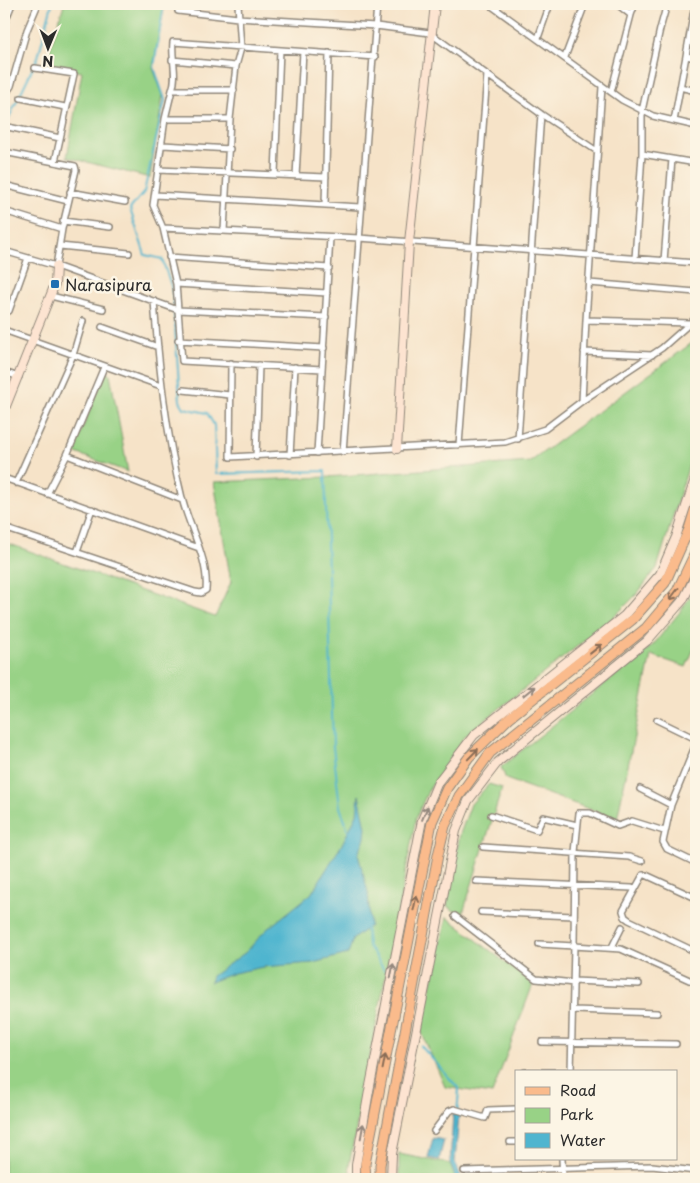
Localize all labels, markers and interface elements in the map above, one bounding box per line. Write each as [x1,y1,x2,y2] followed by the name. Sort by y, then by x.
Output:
[22,22,72,72] north arrow
[42,51,53,72] text: N
[65,272,152,296] place label: Narasipura
[49,278,61,290] marker: Narasipura
[669,587,679,601] one-way arrow
[589,643,602,654] one-way arrow
[522,686,535,697] one-way arrow
[467,748,479,760] one-way arrow
[422,805,431,820] one-way arrow
[411,895,420,911] one-way arrow
[388,964,398,980] one-way arrow
[380,1055,390,1071] one-way arrow
[515,1070,678,1160] legend
[560,1078,596,1101] text: Road
[560,1102,594,1125] text: Park
[357,1123,367,1139] one-way arrow
[560,1128,605,1151] text: Water

